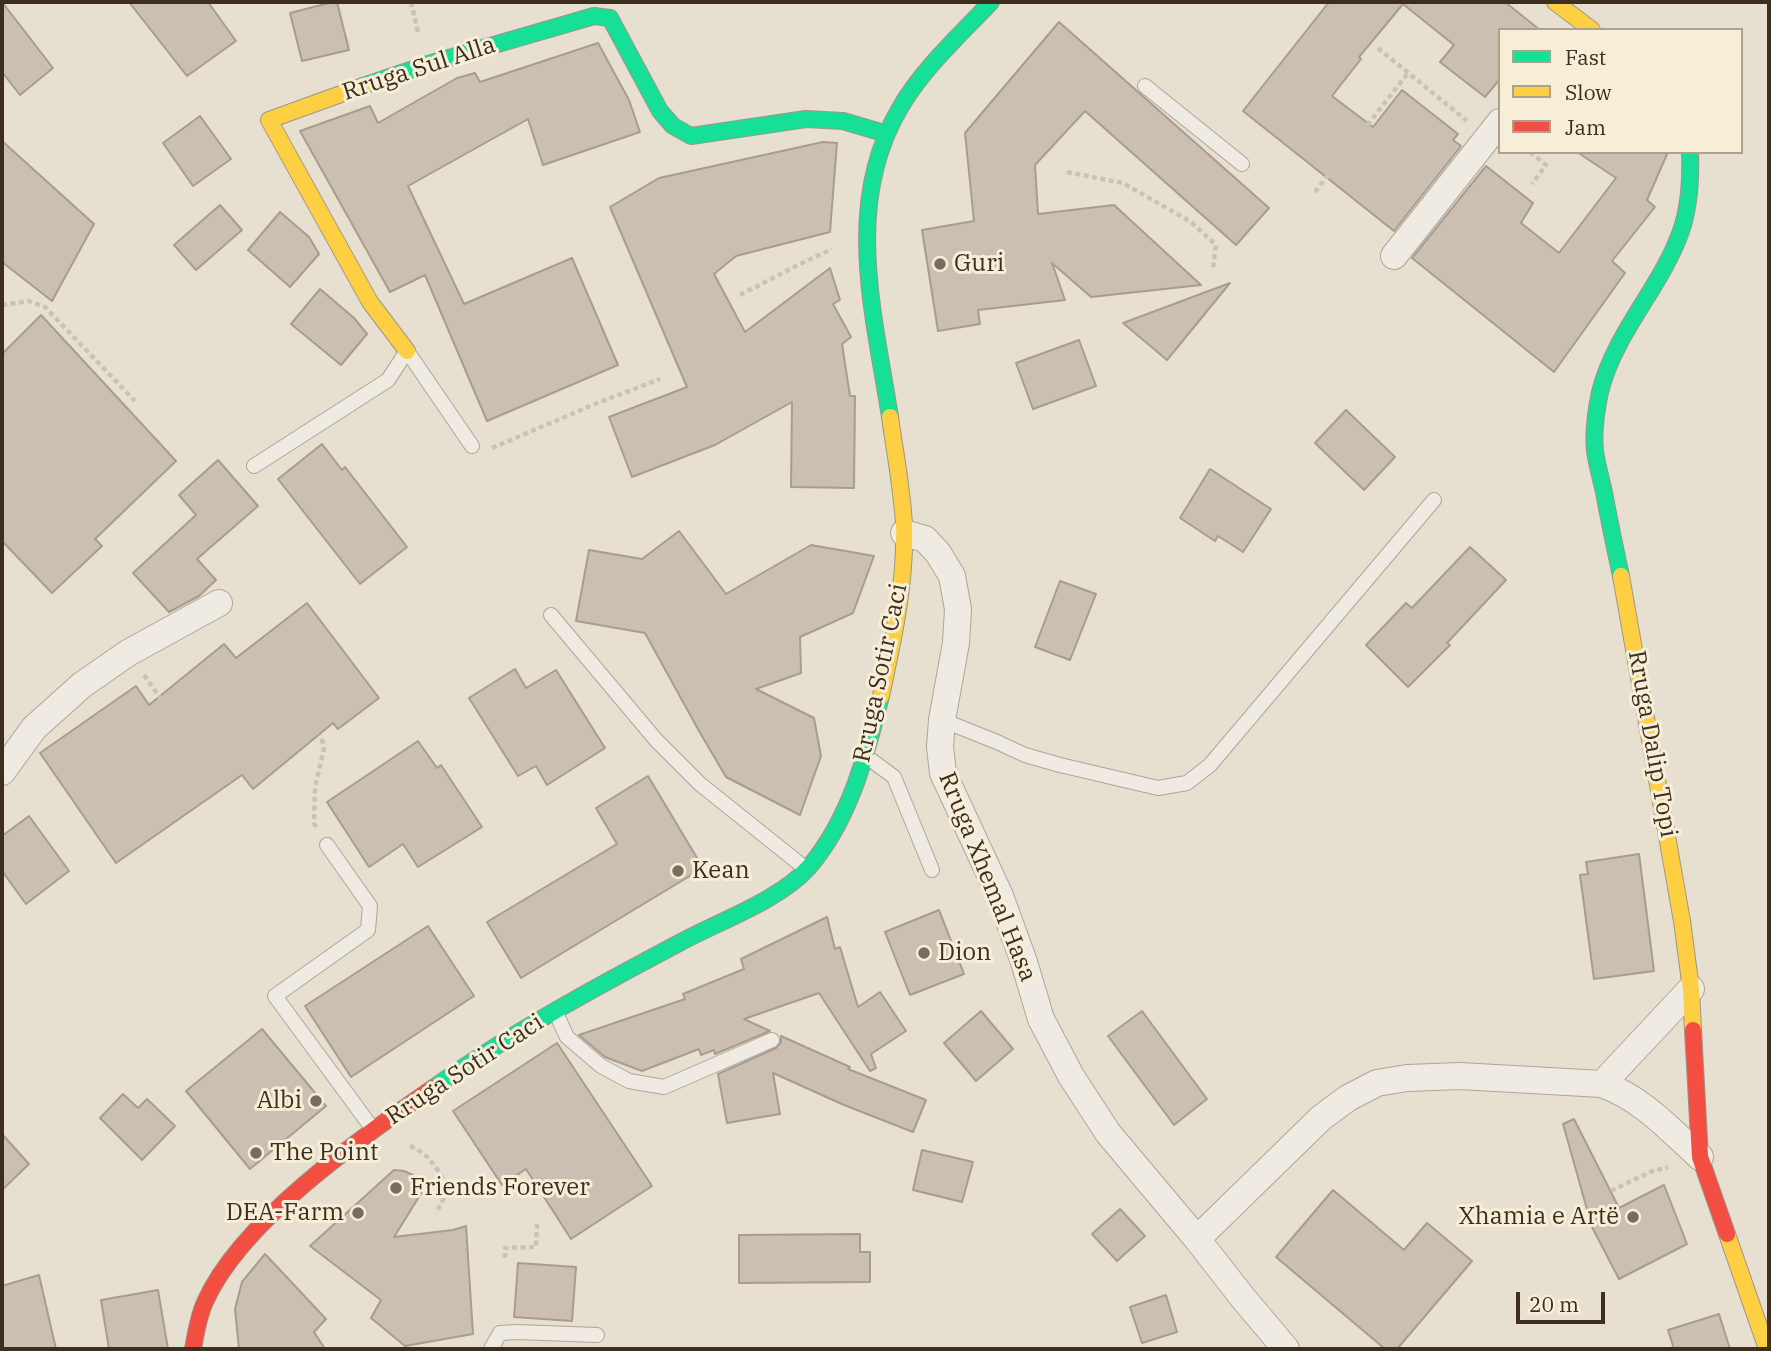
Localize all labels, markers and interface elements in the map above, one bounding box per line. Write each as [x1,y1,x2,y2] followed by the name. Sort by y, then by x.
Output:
[1498,28,1743,154] legend
[339,31,499,107] street label: Rruga Sul Alla
[1565,43,1606,71] text: Fast
[1565,78,1612,106] text: Slow
[1565,113,1606,141] text: Jam
[954,250,1004,278] place label: Guri
[932,256,948,272] marker: Guri
[848,581,914,765] street label: Rruga Sotir Caci
[1621,648,1683,840] street label: Rruga Dalip Topi
[932,768,1042,986] street label: Rruga Xhemal Hasa
[692,857,750,885] place label: Kean
[670,863,686,879] marker: Kean
[938,939,991,967] place label: Dion
[916,945,932,961] marker: Dion
[381,1008,549,1132] street label: Rruga Sotir Caci
[257,1087,302,1115] place label: Albi
[308,1093,324,1109] marker: Albi
[270,1139,378,1167] place label: The Point
[248,1145,264,1161] marker: The Point
[410,1174,590,1202] place label: Friends Forever
[388,1180,404,1196] marker: Friends Forever
[226,1199,344,1227] place label: DEA-Farm
[1459,1203,1619,1231] place label: Xhamia e Artë
[350,1205,366,1221] marker: DEA-Farm
[1625,1209,1641,1225] marker: Xhamia e Artë
[1519,1278,1608,1322] scale bar
[1529,1290,1579,1318] text: 20 m

